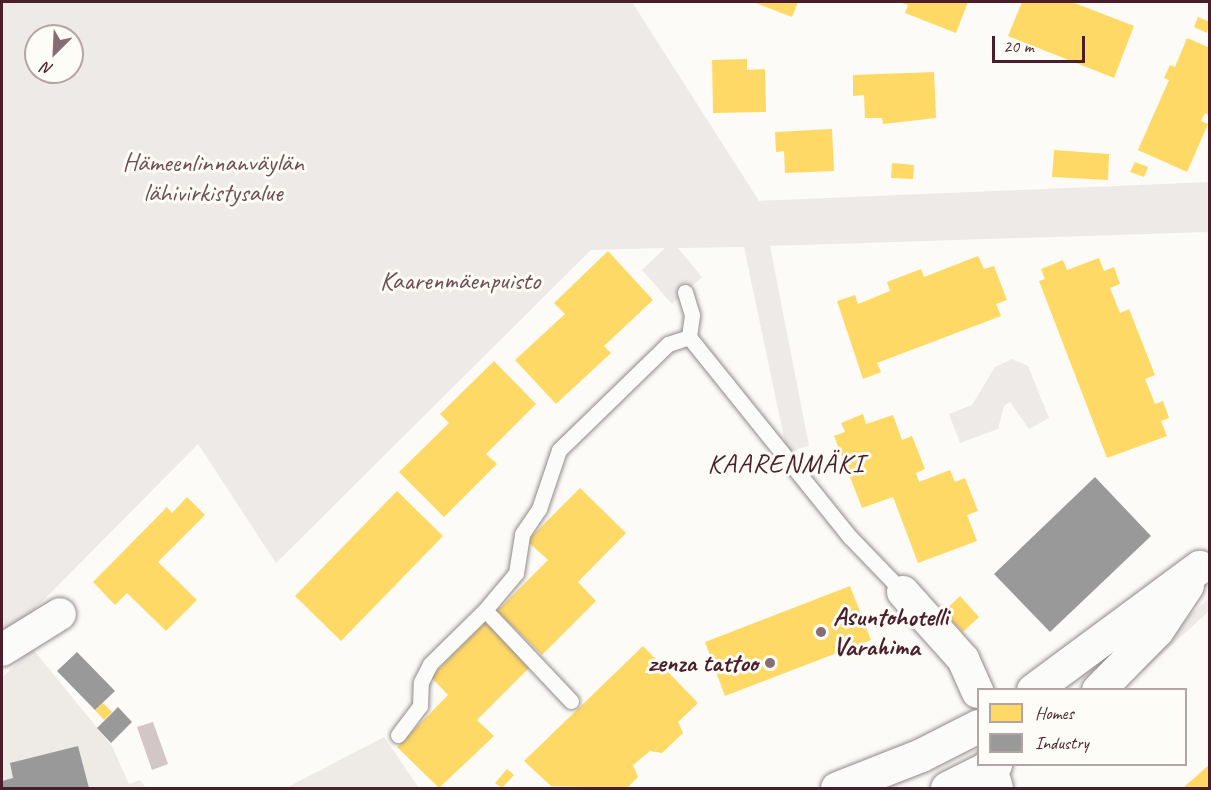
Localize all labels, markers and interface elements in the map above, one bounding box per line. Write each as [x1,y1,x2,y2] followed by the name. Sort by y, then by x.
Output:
[24,24,84,84] north arrow
[995,24,1088,62] scale bar
[1003,35,1034,57] text: 20 m
[39,57,56,80] text: N
[122,147,304,208] park label: Hämeenlinnanväylän lähivirkistysalue
[380,265,540,297] park label: Kaarenmäenpuisto
[709,448,863,480] district label: KAARENMÄKI
[833,601,948,662] place label: Asuntohotelli Varahima
[814,625,828,639] marker: Asuntohotelli Varahima
[648,647,758,679] place label: zenza tattoo
[763,656,777,670] marker: zenza tattoo
[977,688,1187,766] legend
[1035,702,1074,724] text: Homes
[1035,732,1089,754] text: Industry

